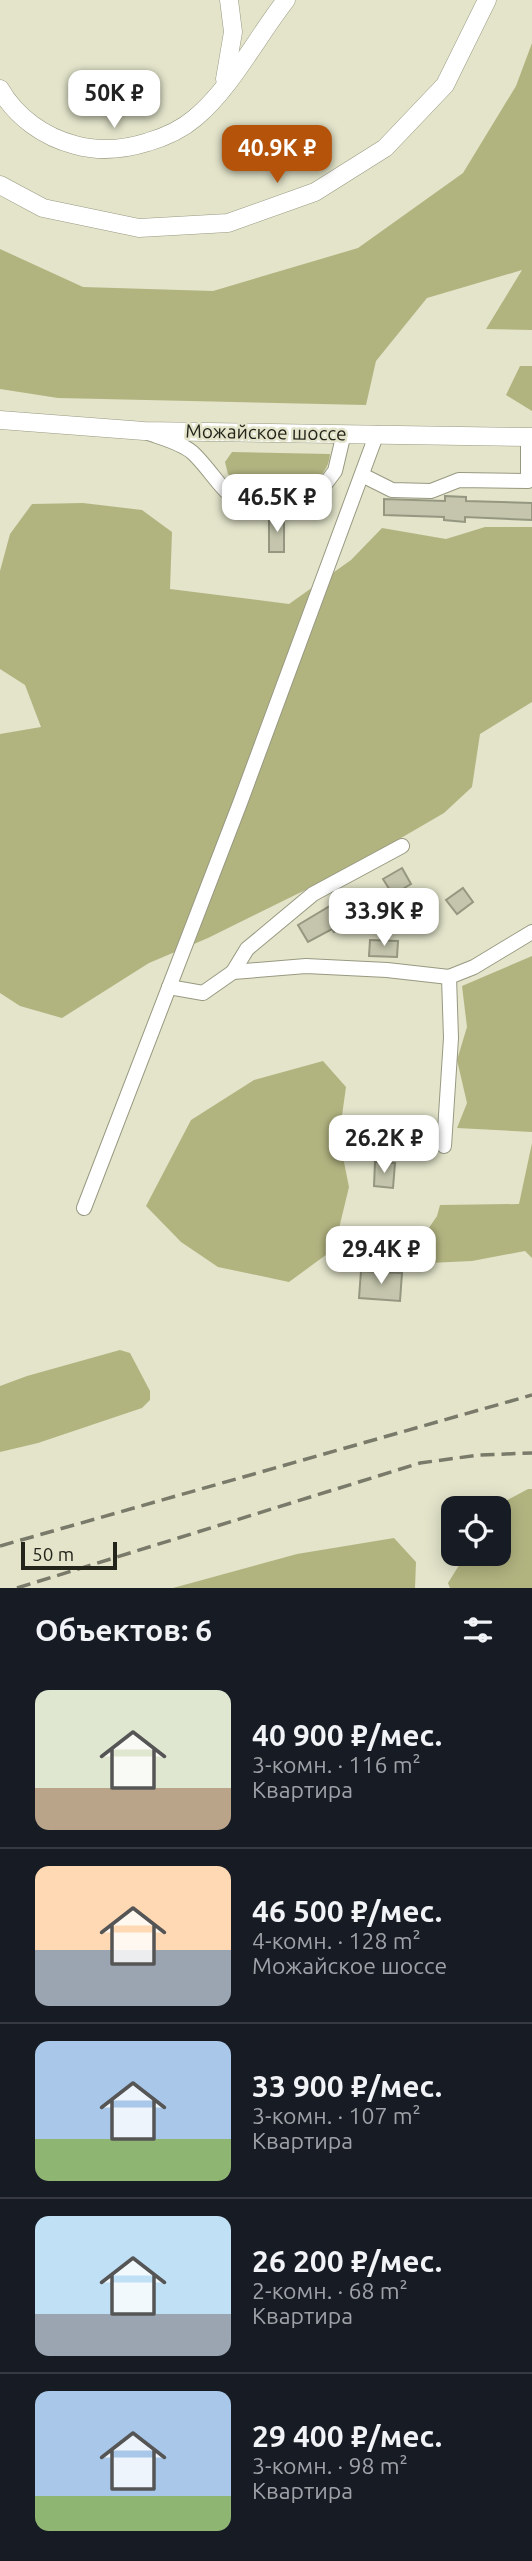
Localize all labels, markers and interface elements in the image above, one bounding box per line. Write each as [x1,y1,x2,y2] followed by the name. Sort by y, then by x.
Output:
[65,71,163,130] pin: 50K ₽
[84,80,144,105] text: 50K ₽
[212,125,342,185] pin: 40.9K ₽
[238,135,316,160] text: 40.9K ₽
[185,420,347,444] street label: Можайское шоссе
[212,475,342,534] pin: 46.5K ₽
[238,484,316,509] text: 46.5K ₽
[319,888,449,948] pin: 33.9K ₽
[345,898,423,923] text: 33.9K ₽
[319,1116,449,1175] pin: 26.2K ₽
[345,1125,423,1150] text: 26.2K ₽
[316,1226,446,1286] pin: 29.4K ₽
[342,1236,420,1261] text: 29.4K ₽
[441,1496,511,1566] map controls
[441,1496,511,1566] button: locate
[21,1539,117,1571] scale bar
[32,1543,74,1565] text: 50 m
[459,1611,497,1649] icon: filters
[35,1613,212,1647] text: Объектов: 6
[91,1718,175,1802] icon: home
[252,1718,442,1752] text: 40 900 ₽/мес.
[252,1752,421,1777] text: 3-комн. · 116 m²
[252,1777,353,1802] text: Квартира
[91,1894,175,1978] icon: home
[252,1894,442,1928] text: 46 500 ₽/мес.
[252,1928,421,1953] text: 4-комн. · 128 m²
[252,1953,447,1978] text: Можайское шоссе
[91,2069,175,2153] icon: home
[252,2069,442,2103] text: 33 900 ₽/мес.
[252,2103,421,2128] text: 3-комн. · 107 m²
[252,2128,353,2153] text: Квартира
[91,2244,175,2328] icon: home
[252,2244,442,2278] text: 26 200 ₽/мес.
[252,2278,408,2303] text: 2-комн. · 68 m²
[252,2303,353,2328] text: Квартира
[91,2419,175,2503] icon: home
[252,2419,442,2453] text: 29 400 ₽/мес.
[252,2453,408,2478] text: 3-комн. · 98 m²
[252,2478,353,2503] text: Квартира

